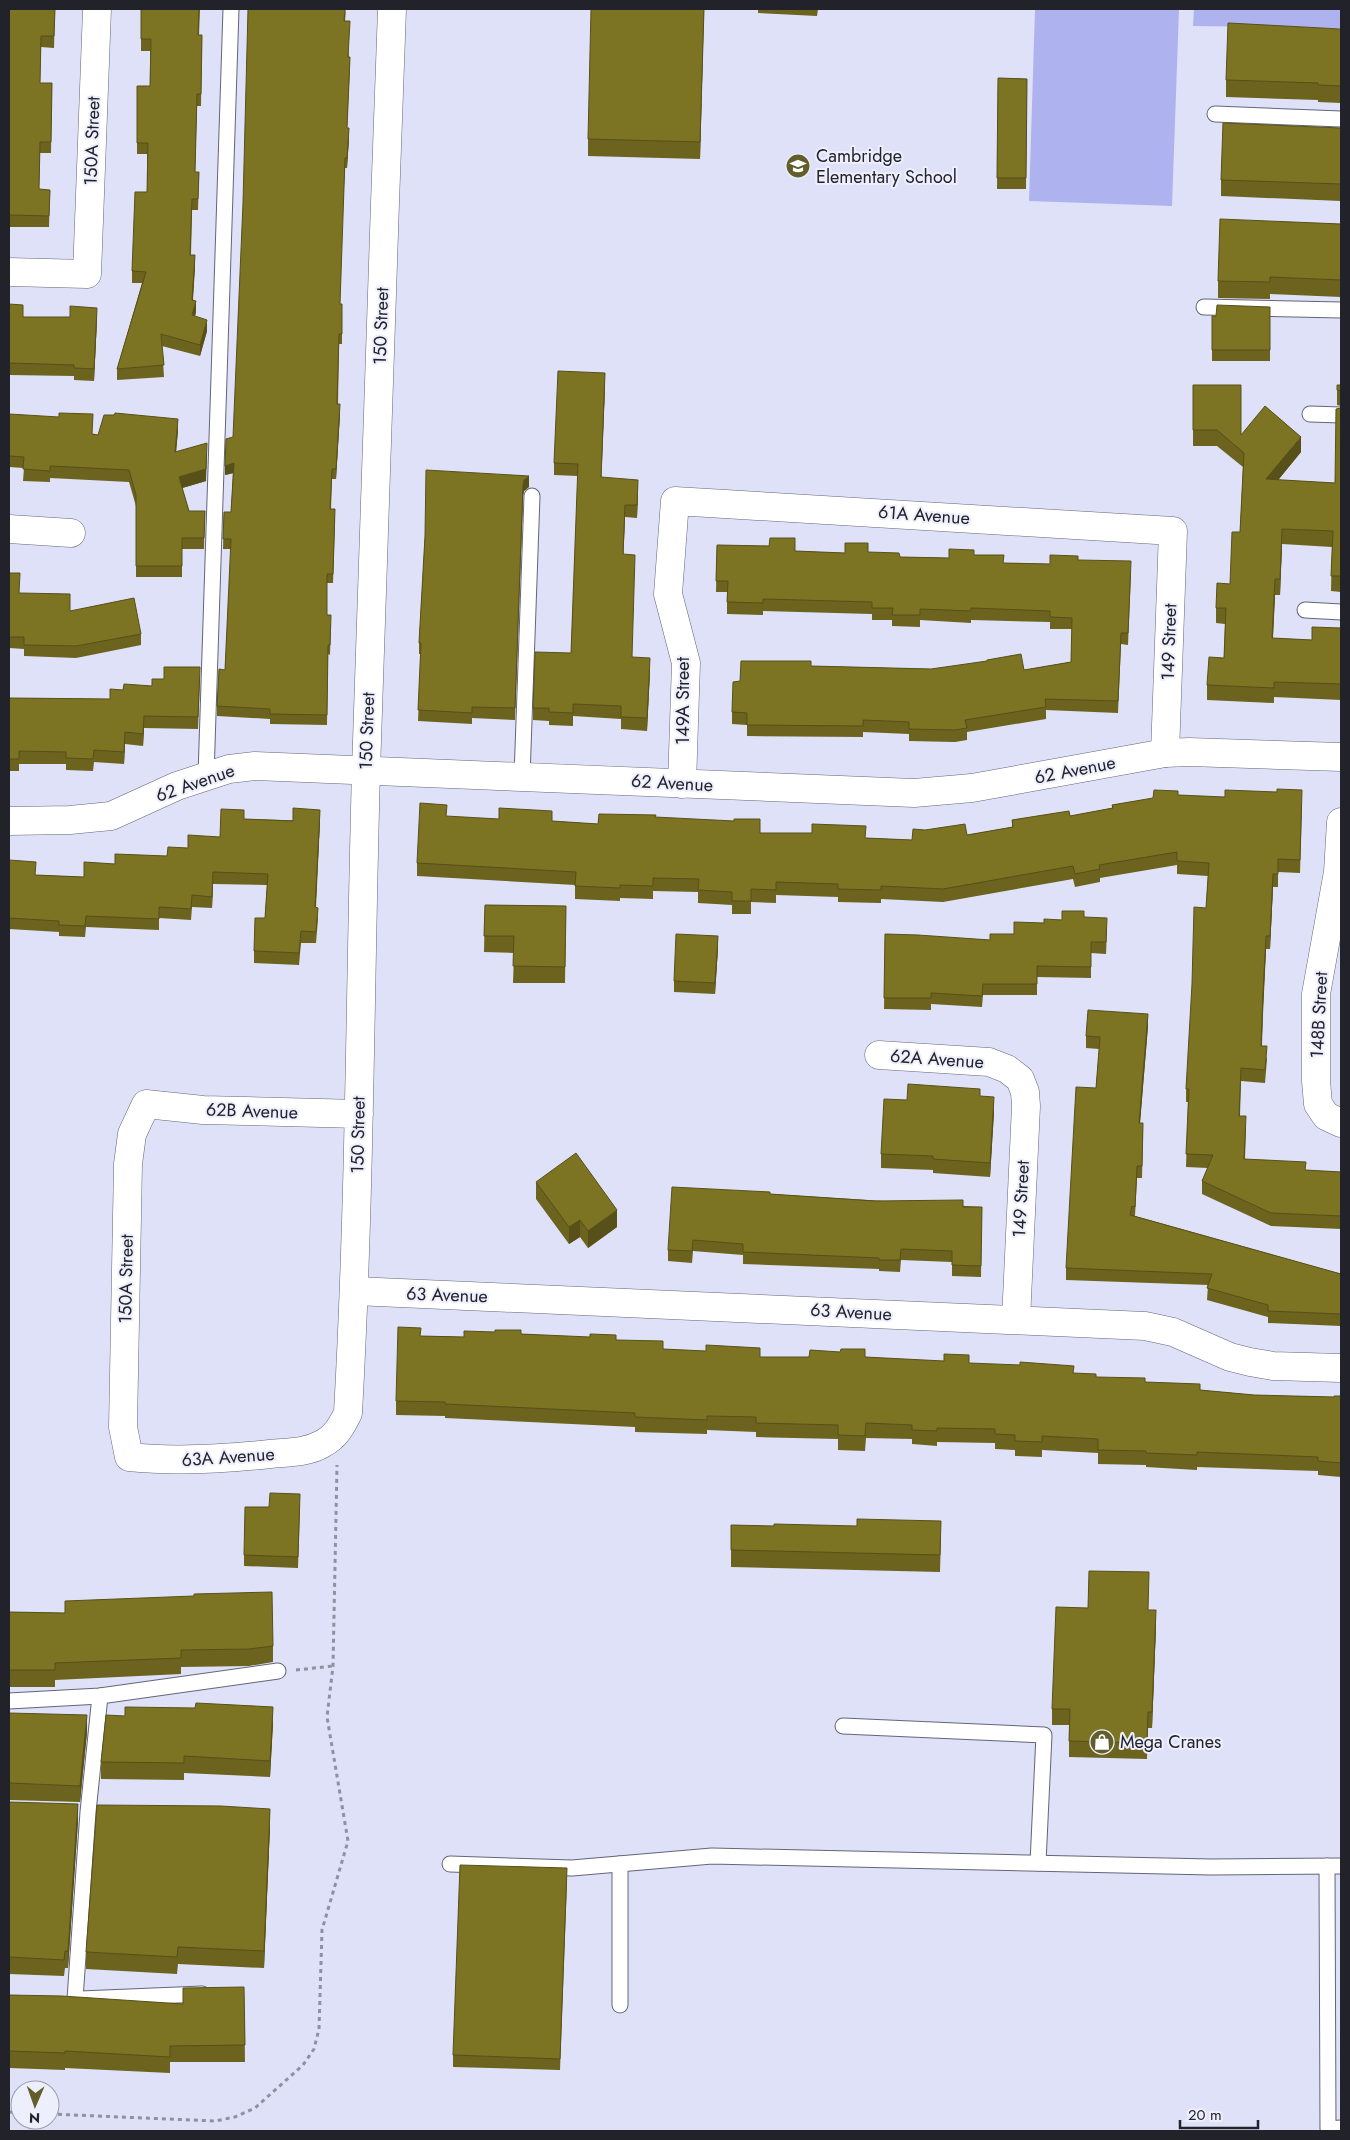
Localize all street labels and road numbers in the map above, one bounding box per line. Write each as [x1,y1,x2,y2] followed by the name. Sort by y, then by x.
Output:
[77,95,107,186] street label: 150A Street
[367,286,395,365] street label: 150 Street
[877,499,971,531] street label: 61A Avenue
[1155,602,1183,681] street label: 149 Street
[670,656,696,745] street label: 149A Street
[353,691,381,770] street label: 150 Street
[1032,749,1118,791] street label: 62 Avenue
[152,757,238,809] street label: 62 Avenue
[630,768,714,798] street label: 62 Avenue
[1304,970,1334,1059] street label: 148B Street
[889,1043,985,1075] street label: 62A Avenue
[344,1095,372,1174] street label: 150 Street
[206,1096,298,1126] street label: 62B Avenue
[1006,1159,1036,1238] street label: 149 Street
[112,1233,140,1324] street label: 150A Street
[406,1281,488,1309] street label: 63 Avenue
[810,1297,892,1327] street label: 63 Avenue
[181,1441,275,1473] street label: 63A Avenue

